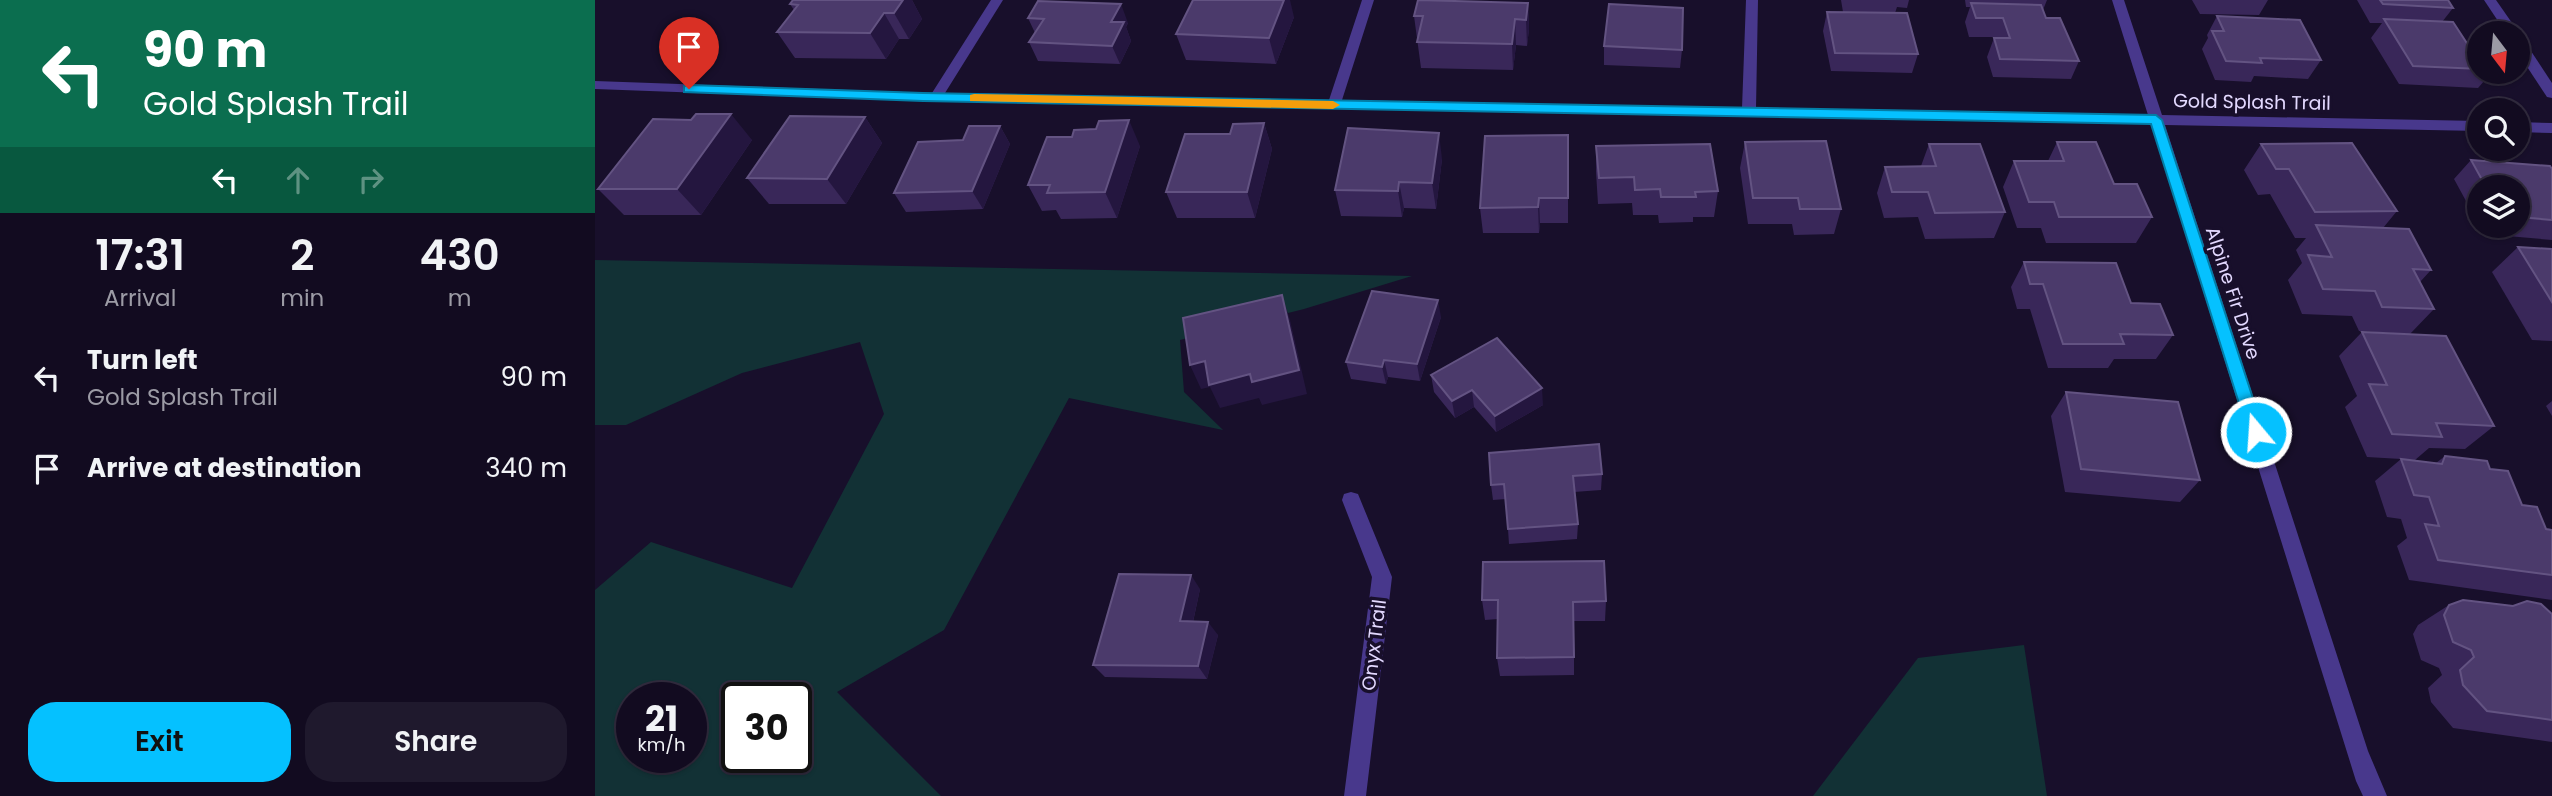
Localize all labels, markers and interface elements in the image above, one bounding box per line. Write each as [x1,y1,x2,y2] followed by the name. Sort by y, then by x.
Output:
[143,16,267,84] text: 90 m
[659,17,719,89] pin
[2467,21,2531,84] north arrow
[2467,21,2530,238] map controls
[28,28,119,119] icon: left
[670,28,708,66] icon: arrive
[143,81,409,126] text: Gold Splash Trail
[2173,87,2331,117] street label: Gold Splash Trail
[2467,98,2530,161] button: search
[206,161,244,199] icon: left
[279,161,317,199] icon: ahead
[352,161,390,199] icon: right
[2467,175,2530,238] button: layers
[2199,223,2267,363] street label: Alpine Fir Drive
[95,226,185,285] text: 17:31
[290,226,314,285] text: 2
[420,226,500,285] text: 430
[104,282,176,314] text: Arrival
[280,282,324,314] text: min
[448,282,471,314] text: m
[87,342,198,378] text: Turn left
[28,359,66,397] icon: left
[501,359,567,395] text: 90 m
[87,381,278,413] text: Gold Splash Trail
[2219,395,2293,469] position arrow
[28,450,66,488] icon: arrive
[87,450,362,486] text: Arrive at destination
[485,450,567,486] text: 340 m
[1355,598,1393,692] street label: Onyx Trail
[721,682,812,773] speed limit sign: 30
[645,694,678,743] text: 21
[28,702,291,782] button: Exit
[305,702,567,782] button: Share
[638,732,685,757] text: km/h

